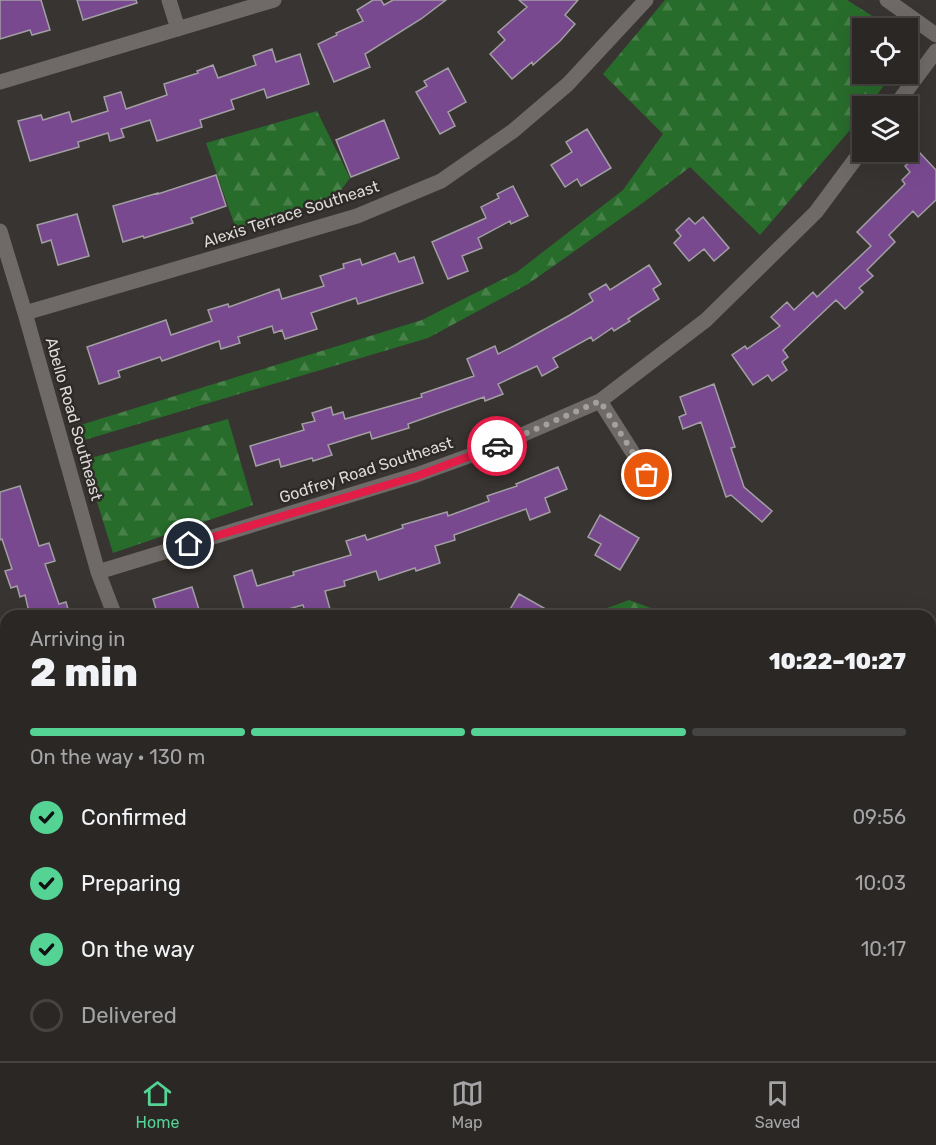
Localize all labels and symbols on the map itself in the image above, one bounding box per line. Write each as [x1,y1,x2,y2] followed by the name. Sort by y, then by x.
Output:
[201,177,381,251] street label: Alexis Terrace Southeast
[42,335,106,503] street label: Abello Road Southeast
[467,416,527,476] courier
[277,433,455,507] street label: Godfrey Road Southeast
[621,449,672,500] pin
[163,518,214,569] pin

